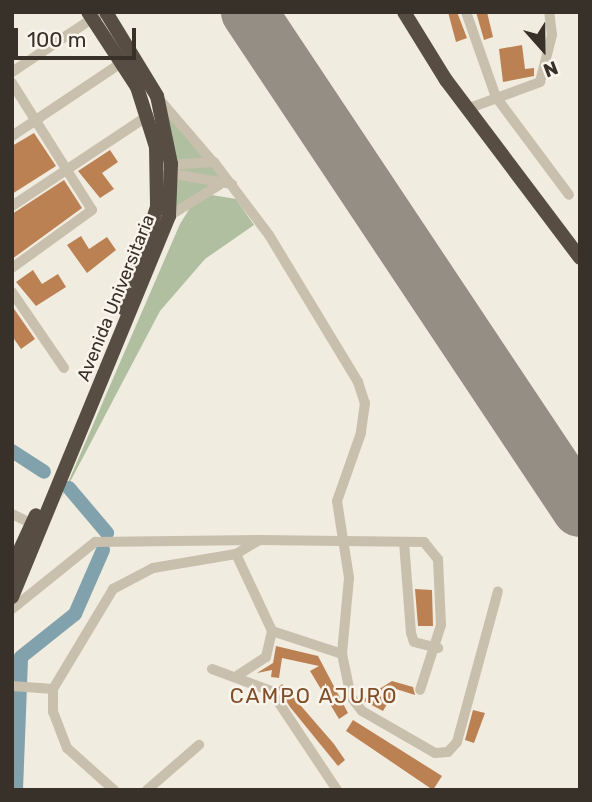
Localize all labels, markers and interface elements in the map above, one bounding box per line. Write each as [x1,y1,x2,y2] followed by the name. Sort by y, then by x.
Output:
[18,14,140,58] scale bar
[508,14,578,84] north arrow
[27,27,86,52] text: 100 m
[540,56,561,82] text: N
[73,212,159,384] street label: Avenida Universitaria
[231,683,397,709] district label: CAMPO AJURO

